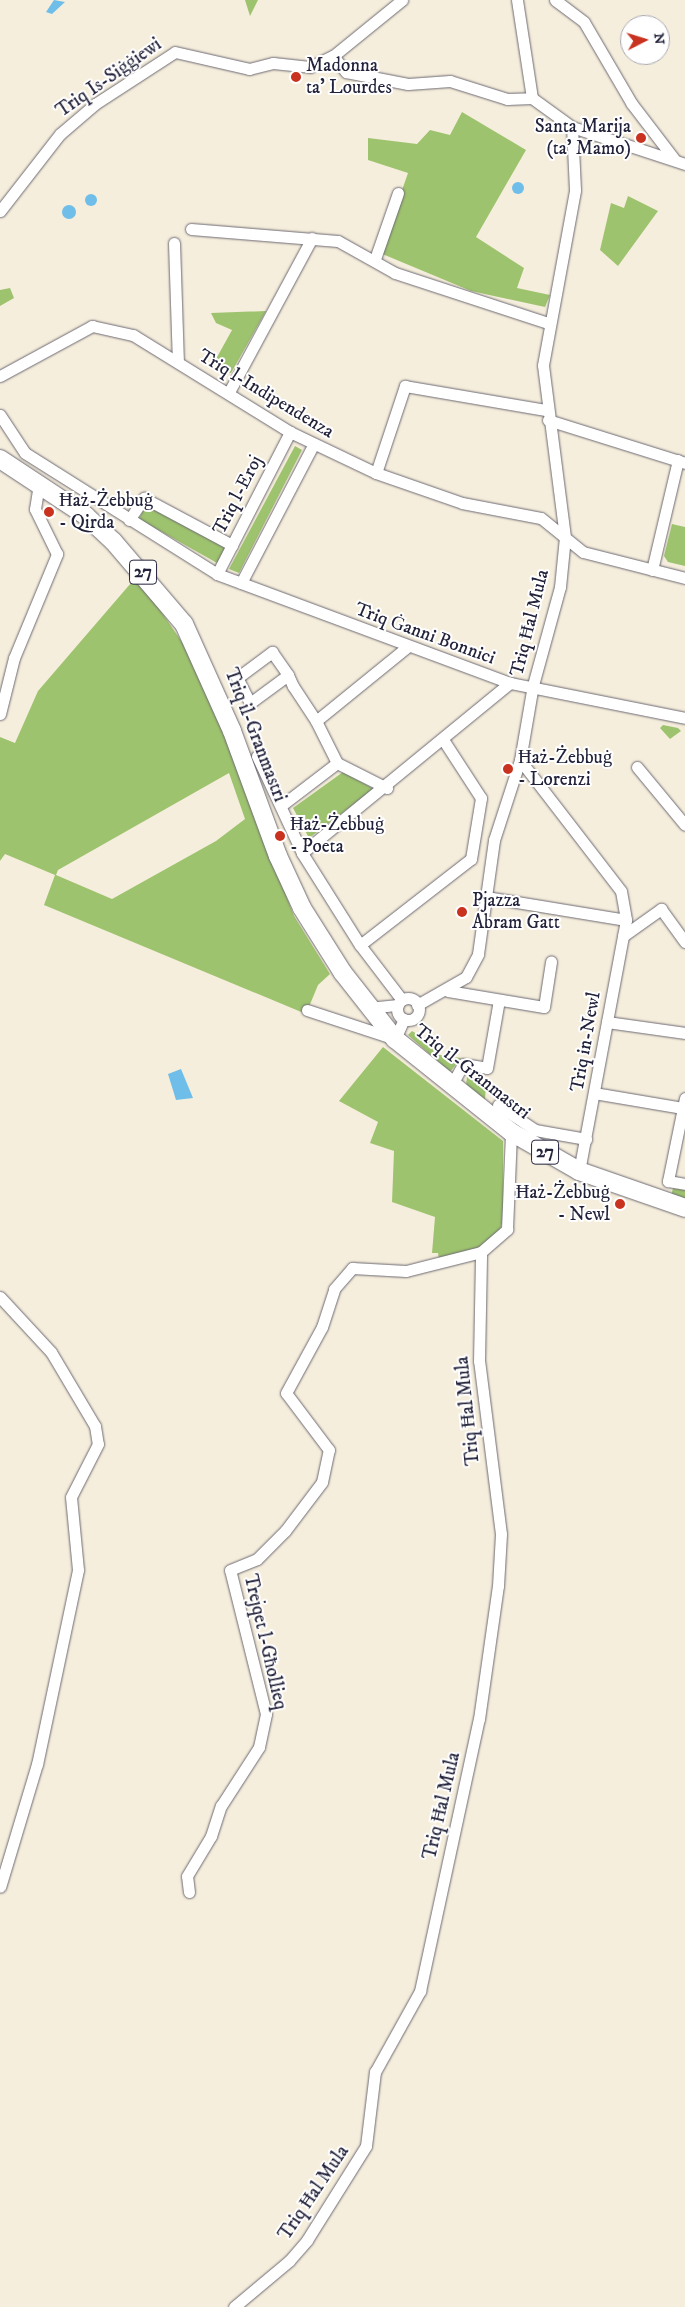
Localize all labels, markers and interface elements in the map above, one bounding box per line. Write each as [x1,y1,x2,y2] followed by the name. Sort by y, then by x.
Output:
[620,15,670,65] north arrow
[649,32,668,45] text: N
[52,33,166,123] street label: Triq Is-Siġġiewi
[306,55,392,99] place label: Madonna ta' Lourdes
[290,71,302,83] marker: Madonna ta' Lourdes
[535,116,631,160] place label: Santa Marija (ta' Mamo)
[635,132,647,144] marker: Santa Marija (ta' Mamo)
[194,345,338,443] street label: Triq l-Indipendenza
[208,452,268,538] street label: Triq l-Eroj
[59,490,153,534] place label: Ħaż-Żebbuġ - Qirda
[43,506,55,518] marker: Ħaż-Żebbuġ - Qirda
[128,556,158,588] road number: 27
[506,567,554,679] street label: Triq Ħal Mula
[352,598,498,670] street label: Triq Ġanni Bonnici
[219,665,291,805] street label: Triq il-Granmastri
[518,747,612,791] place label: Ħaż-Żebbuġ - Lorenzi
[502,763,514,775] marker: Ħaż-Żebbuġ - Lorenzi
[290,814,384,858] place label: Ħaż-Żebbuġ - Poeta
[274,830,286,842] marker: Ħaż-Żebbuġ - Poeta
[472,890,560,934] place label: Pjazza Abram Gatt
[456,906,468,918] marker: Pjazza Abram Gatt
[566,990,606,1094] street label: Triq in-Newl
[409,1020,535,1124] street label: Triq il-Granmastri
[530,1136,560,1168] road number: 27
[516,1182,610,1226] place label: Ħaż-Żebbuġ - Newl
[614,1198,626,1210] marker: Ħaż-Żebbuġ - Newl
[451,1355,485,1467] street label: Triq Ħal Mula
[238,1572,292,1712] street label: Trejqet l-Għollieq
[419,1750,465,1862] street label: Triq Ħal Mula
[274,2141,354,2245] street label: Triq Ħal Mula

